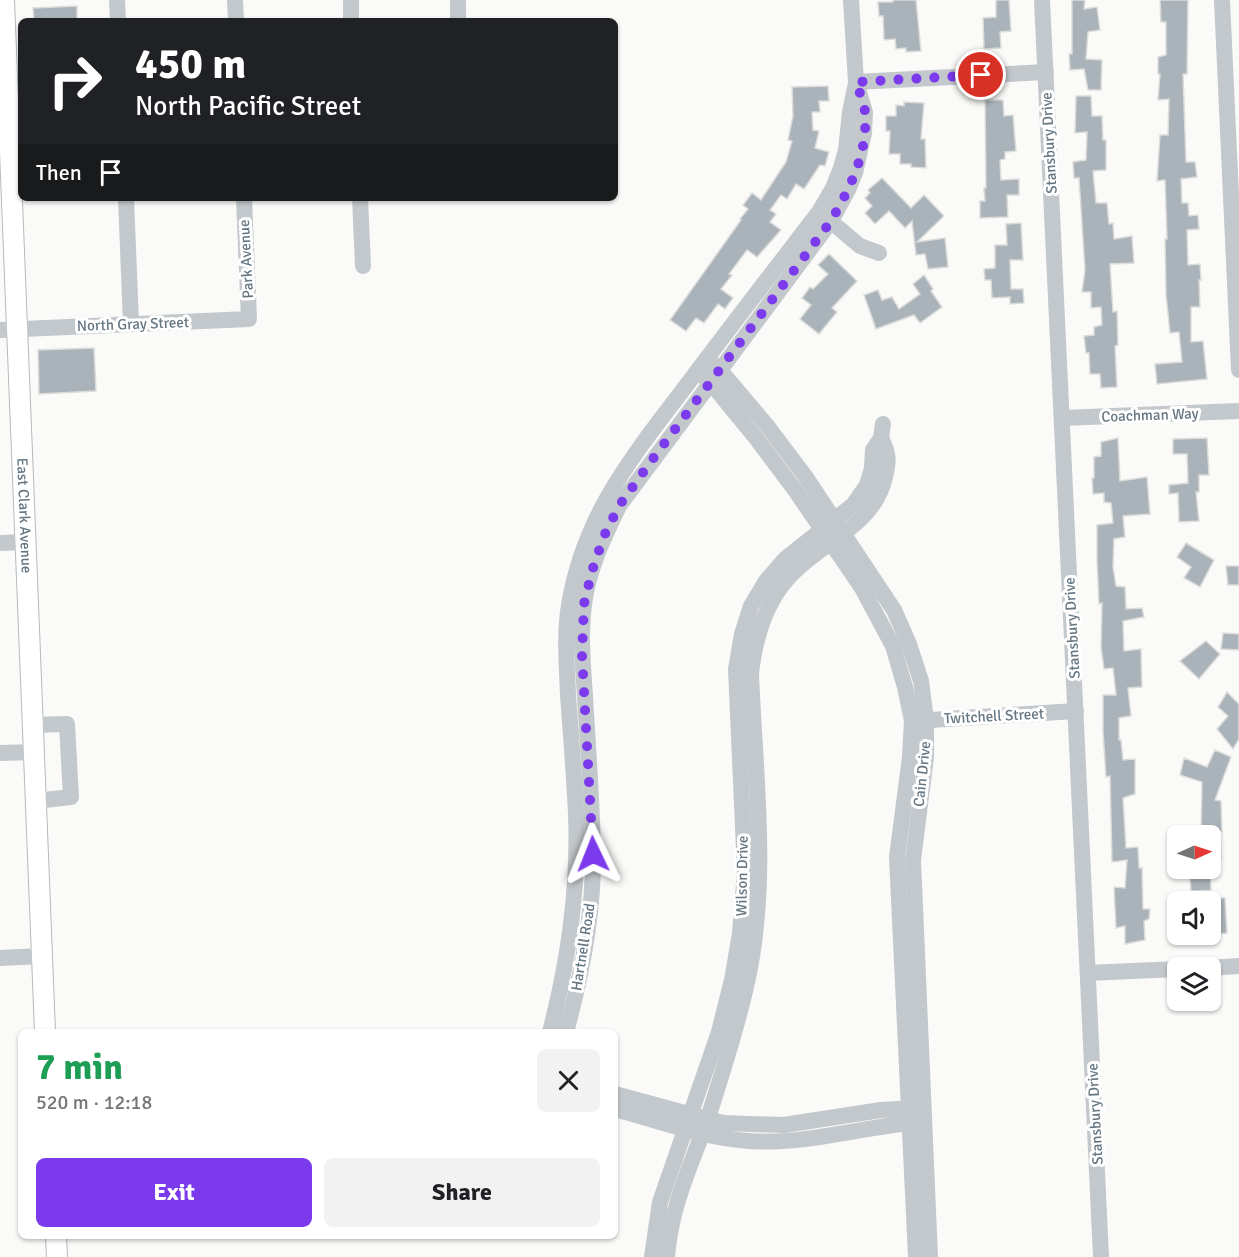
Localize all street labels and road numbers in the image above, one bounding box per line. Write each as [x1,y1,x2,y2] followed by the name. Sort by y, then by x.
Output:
[1037,92,1061,194] street label: Stansbury Drive
[235,219,257,299] street label: Park Avenue
[77,313,189,335] street label: North Gray Street
[1101,404,1199,426] street label: Coachman Way
[13,458,36,574] street label: East Clark Avenue
[1060,577,1084,679] street label: Stansbury Drive
[943,704,1045,728] street label: Twitchell Street
[910,740,934,808] street label: Cain Drive
[732,836,752,916] street label: Wilson Drive
[567,902,599,992] street label: Hartnell Road
[1083,1063,1107,1165] street label: Stansbury Drive

